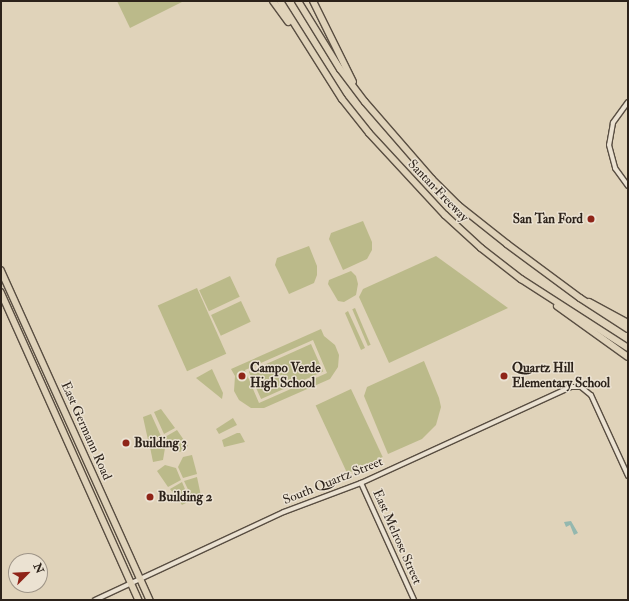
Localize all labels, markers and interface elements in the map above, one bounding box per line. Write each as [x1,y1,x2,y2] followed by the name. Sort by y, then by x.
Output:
[404,157,472,225] street label: Santan Freeway
[513,211,583,227] place label: San Tan Ford
[586,214,596,224] marker: San Tan Ford
[250,361,321,392] place label: Campo Verde High School
[512,361,610,392] place label: Quartz Hill Elementary School
[237,371,247,381] marker: Campo Verde High School
[499,371,509,381] marker: Quartz Hill Elementary School
[57,379,115,483] street label: East Germann Road
[134,435,187,451] place label: Building 3
[121,438,131,448] marker: Building 3
[281,454,385,508] street label: South Quartz Street
[369,487,425,587] street label: East Melrose Street
[158,489,212,505] place label: Building 2
[145,492,155,502] marker: Building 2
[8,553,48,593] north arrow
[31,561,46,575] text: N

